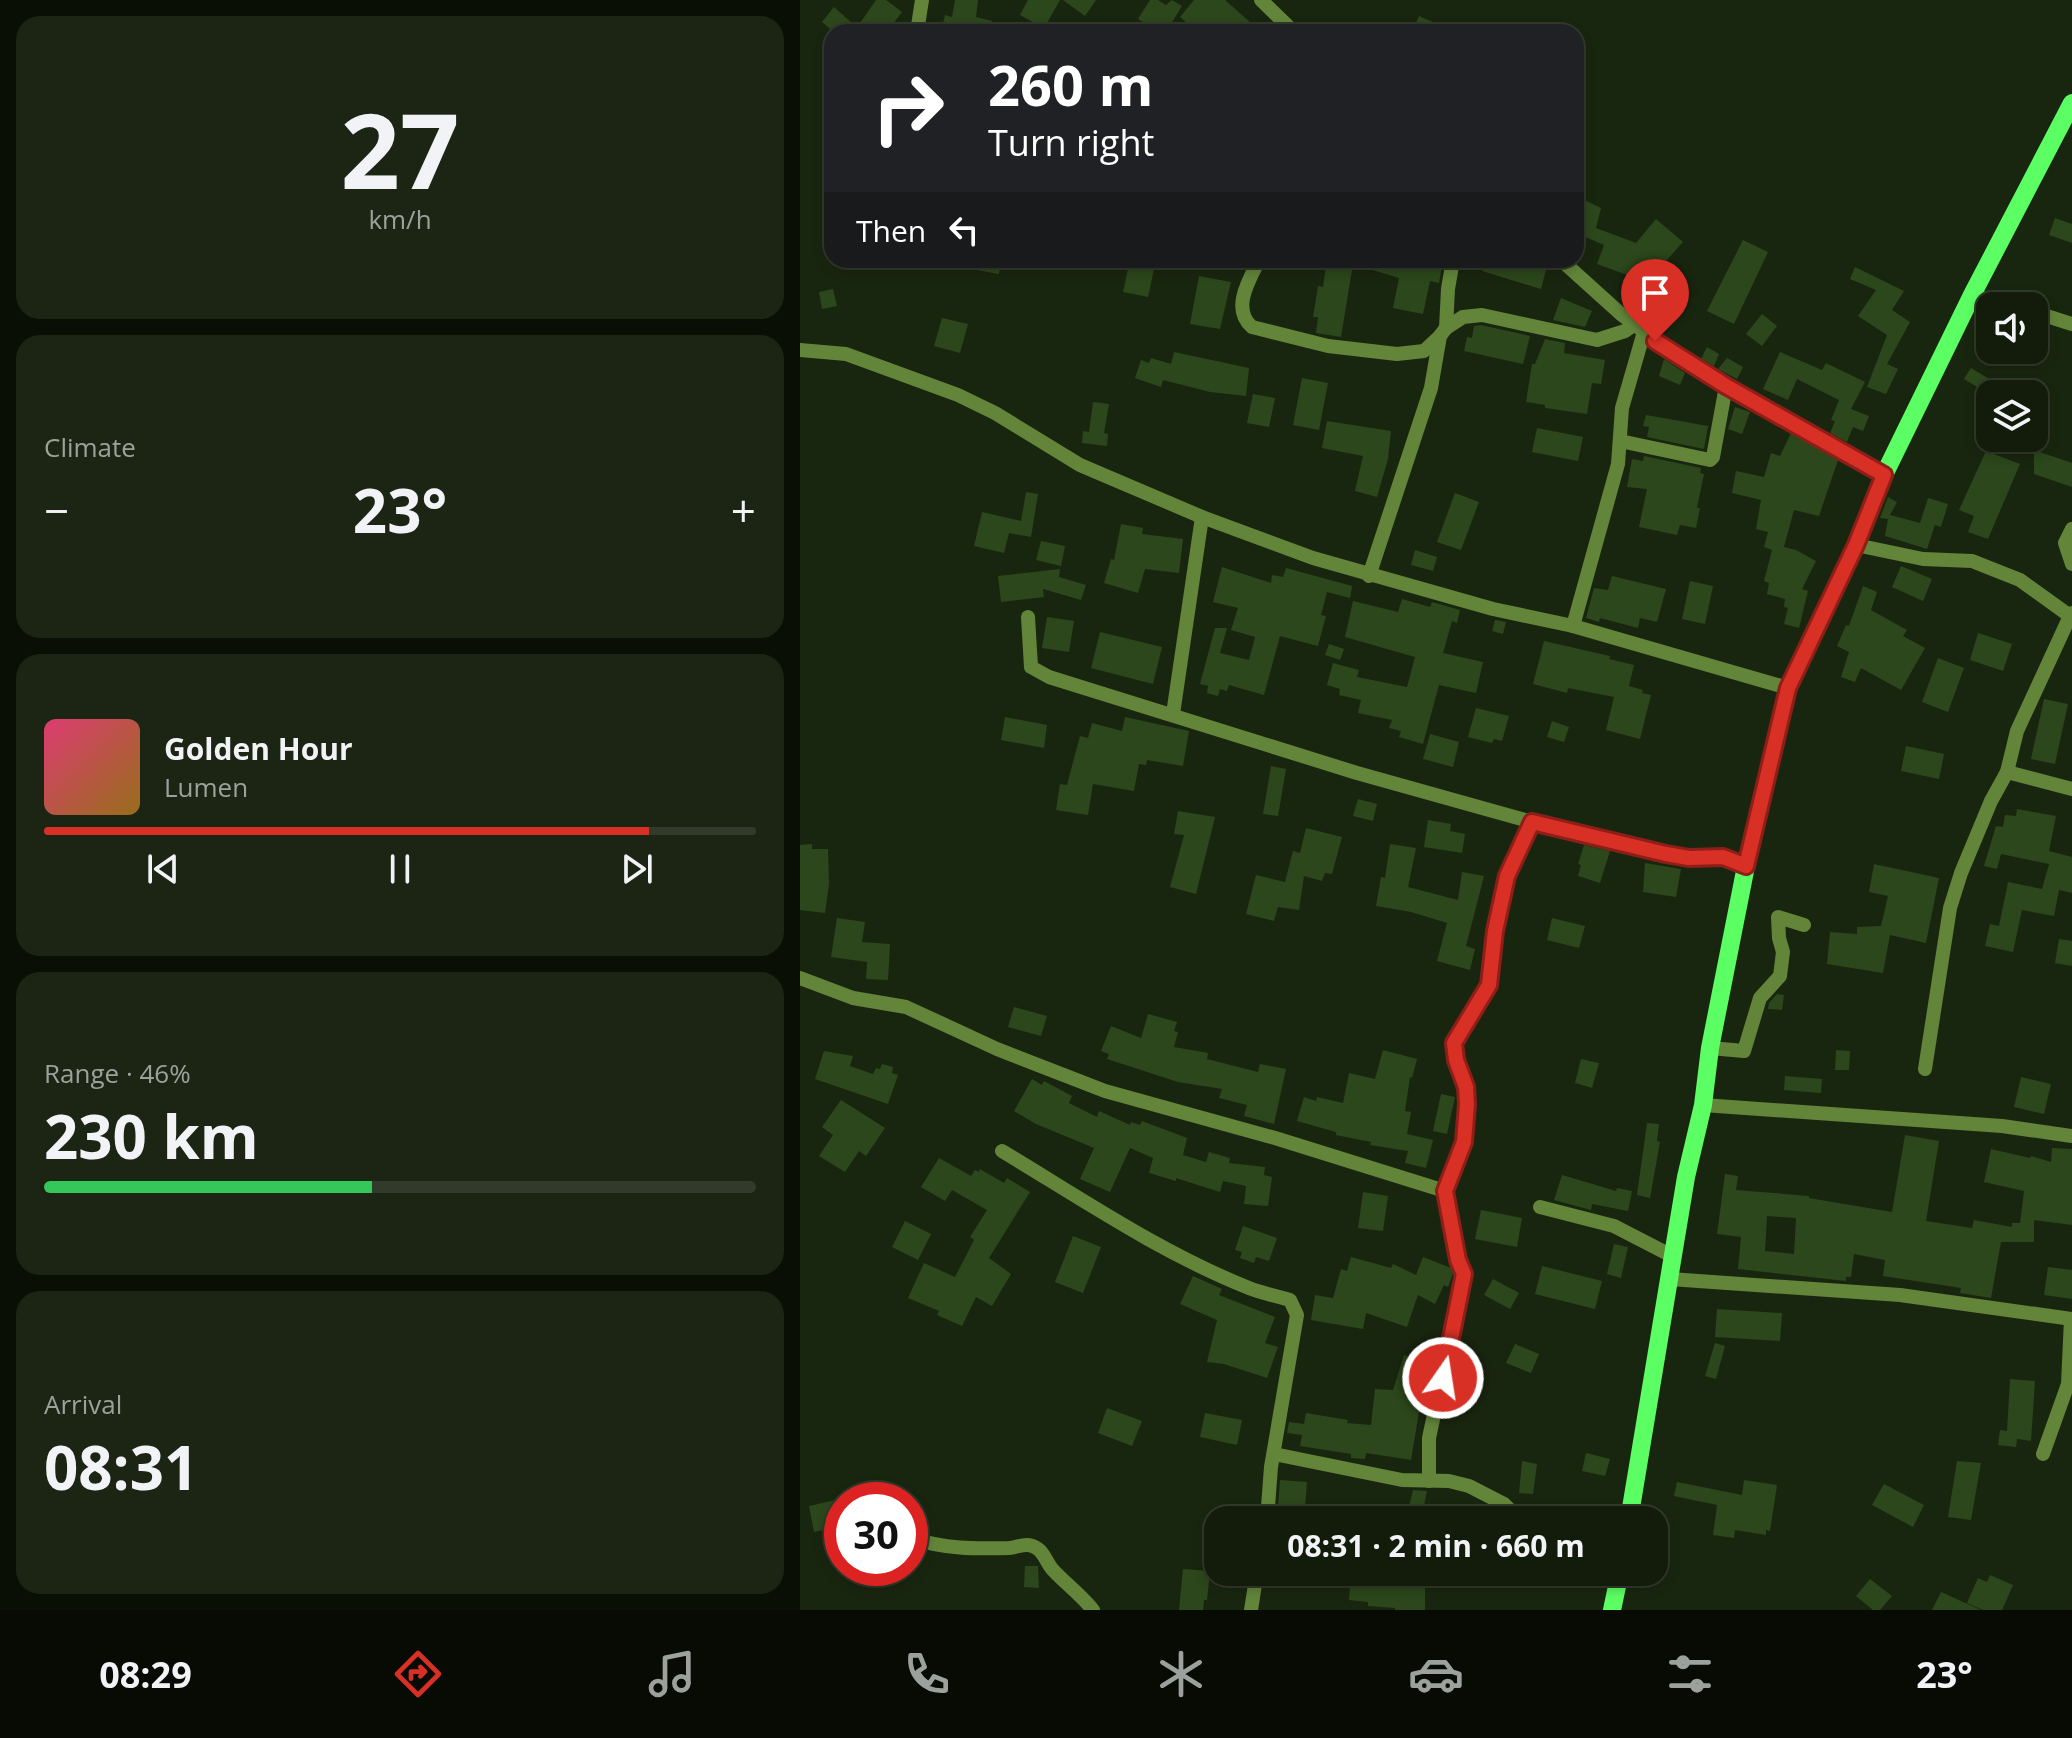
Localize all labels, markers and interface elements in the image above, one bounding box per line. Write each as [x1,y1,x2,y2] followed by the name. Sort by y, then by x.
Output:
[988,46,1154,122] text: 260 m
[856,56,960,160] icon: right
[341,78,459,219] text: 27
[988,118,1154,167] text: Turn right
[368,201,432,237] text: km/h
[942,208,986,252] icon: left
[856,210,926,251] text: Then
[1621,259,1689,341] pin
[1633,271,1677,315] icon: arrive
[1976,292,2048,452] map controls
[1976,292,2048,364] button: sound
[1976,380,2048,452] button: layers
[44,429,136,465] text: Climate
[353,469,447,551] text: 23°
[44,480,69,540] text: −
[731,480,756,540] text: +
[164,728,353,769] text: Golden Hour
[164,769,248,805] text: Lumen
[141,847,185,891] icon: previous
[378,847,422,891] icon: pause
[615,847,659,891] icon: next
[44,1055,191,1091] text: Range · 46%
[44,1095,259,1177] text: 230 km
[1401,1336,1485,1420] position arrow
[44,1386,122,1422] text: Arrival
[44,1426,198,1508] text: 08:31
[824,1482,928,1586] speed limit sign: 30
[1287,1525,1585,1566] text: 08:31 · 2 min · 660 m
[390,1646,446,1702] icon: directions
[644,1646,700,1702] icon: music
[899,1646,955,1702] icon: phone
[1153,1646,1209,1702] icon: climate
[1408,1646,1464,1702] icon: car
[1662,1646,1718,1702] icon: filters
[99,1650,192,1699] text: 08:29
[1916,1650,1973,1699] text: 23°

